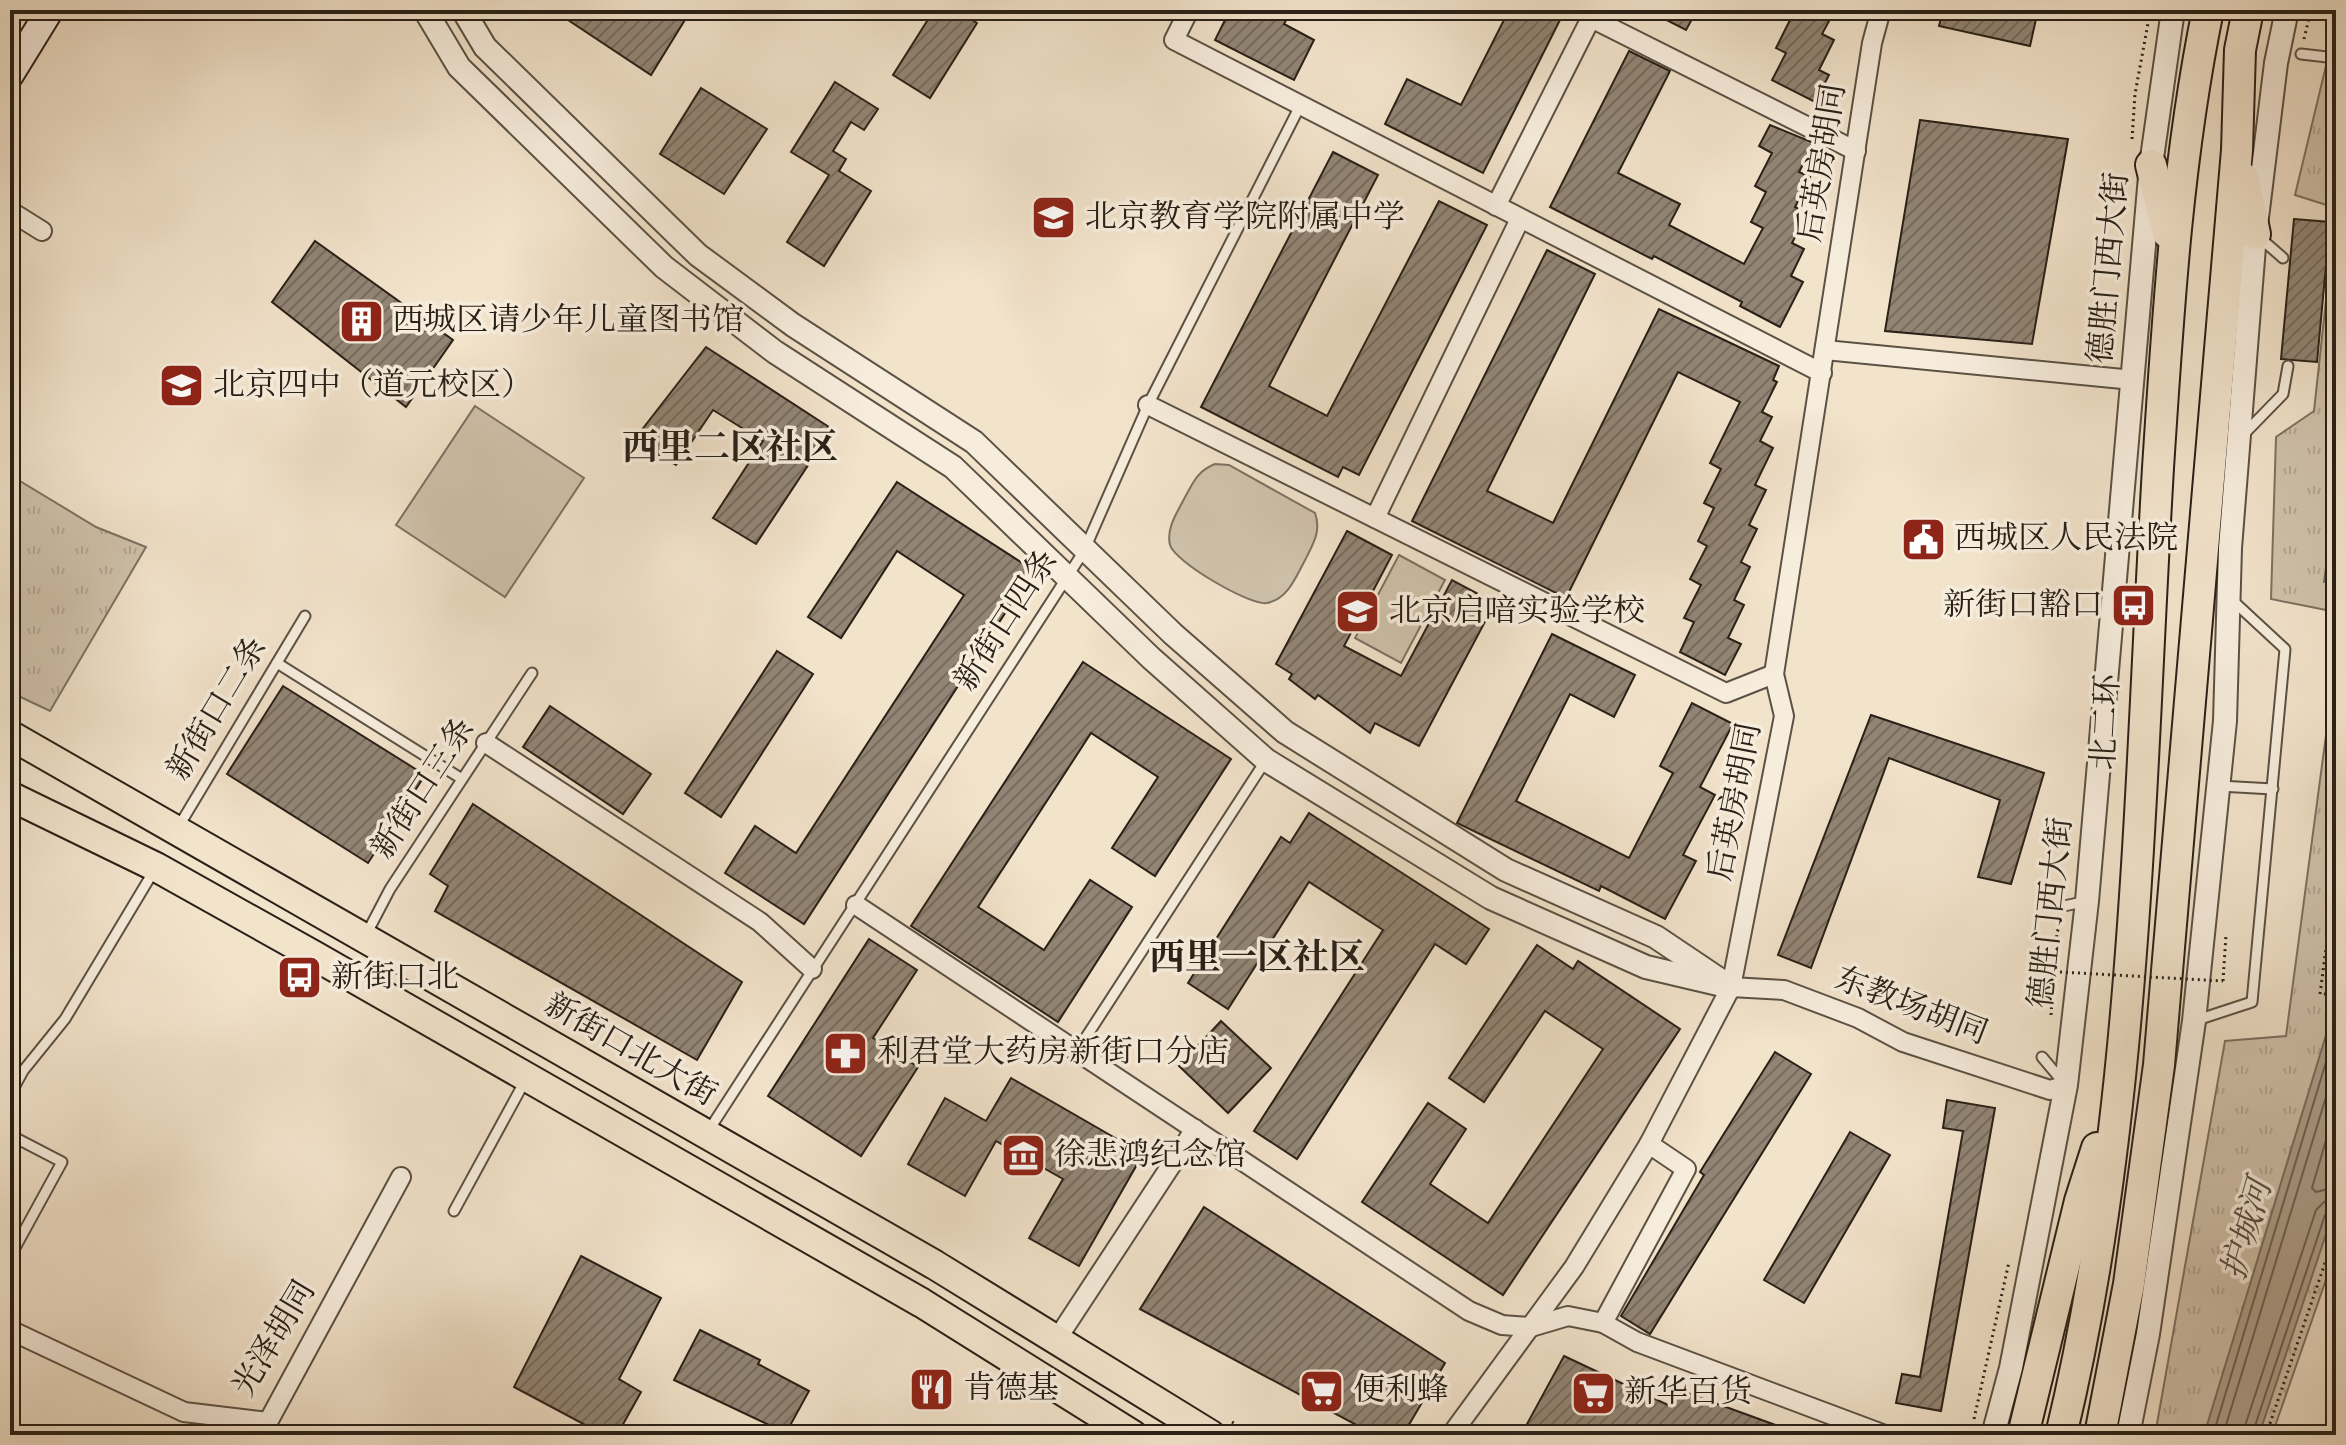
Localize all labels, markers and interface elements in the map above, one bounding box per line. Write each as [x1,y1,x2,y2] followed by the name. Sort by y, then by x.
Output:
[1790,81,1856,245] street label: 后英房胡同
[2081,171,2139,365] street label: 德胜门西大街
[1030,194,1078,242] school or university icon: 北京教育学院附属中学
[1085,198,1405,239] place label: 北京教育学院附属中学
[337,297,385,345] building icon: 西城区请少年儿童图书馆
[392,301,744,342] place label: 西城区请少年儿童图书馆
[158,362,206,410] school or university icon: 北京四中（道元校区）
[213,366,533,407] place label: 北京四中（道元校区）
[622,426,838,472] district label: 西里二区社区
[1899,515,1947,563] public building icon: 西城区人民法院
[1954,519,2178,560] place label: 西城区人民法院
[946,543,1068,699] street label: 新街口四条
[2110,582,2158,630] bus stop icon: 新街口豁口
[1943,586,2103,627] place label: 新街口豁口
[1334,588,1382,636] school or university icon: 北京启喑实验学校
[1389,592,1645,633] place label: 北京启喑实验学校
[159,630,277,788] street label: 新街口二条
[2084,673,2130,771] street label: 北二环
[363,711,485,867] street label: 新街口三条
[1701,720,1771,884] street label: 后英房胡同
[2022,815,2082,1011] street label: 德胜门西大街
[1149,936,1365,982] district label: 西里一区社区
[276,954,324,1002] bus stop icon: 新街口北
[331,958,459,999] place label: 新街口北
[1829,959,1993,1055] street label: 东教场胡同
[537,985,723,1117] street label: 新街口北大街
[822,1029,870,1077] pharmacy icon: 利君堂大药房新街口分店
[877,1033,1229,1074] place label: 利君堂大药房新街口分店
[999,1132,1047,1180] museum icon: 徐悲鸿纪念馆
[1054,1136,1246,1177] place label: 徐悲鸿纪念馆
[2213,1169,2284,1285] water label: 护城河
[224,1274,326,1404] street label: 光泽胡同
[908,1365,956,1413] restaurant icon: 肯德基
[1298,1367,1346,1415] supermarket icon: 便利蜂
[963,1369,1059,1410] place label: 肯德基
[1569,1369,1617,1417] supermarket icon: 新华百货
[1353,1371,1449,1412] place label: 便利蜂
[1624,1373,1752,1414] place label: 新华百货

